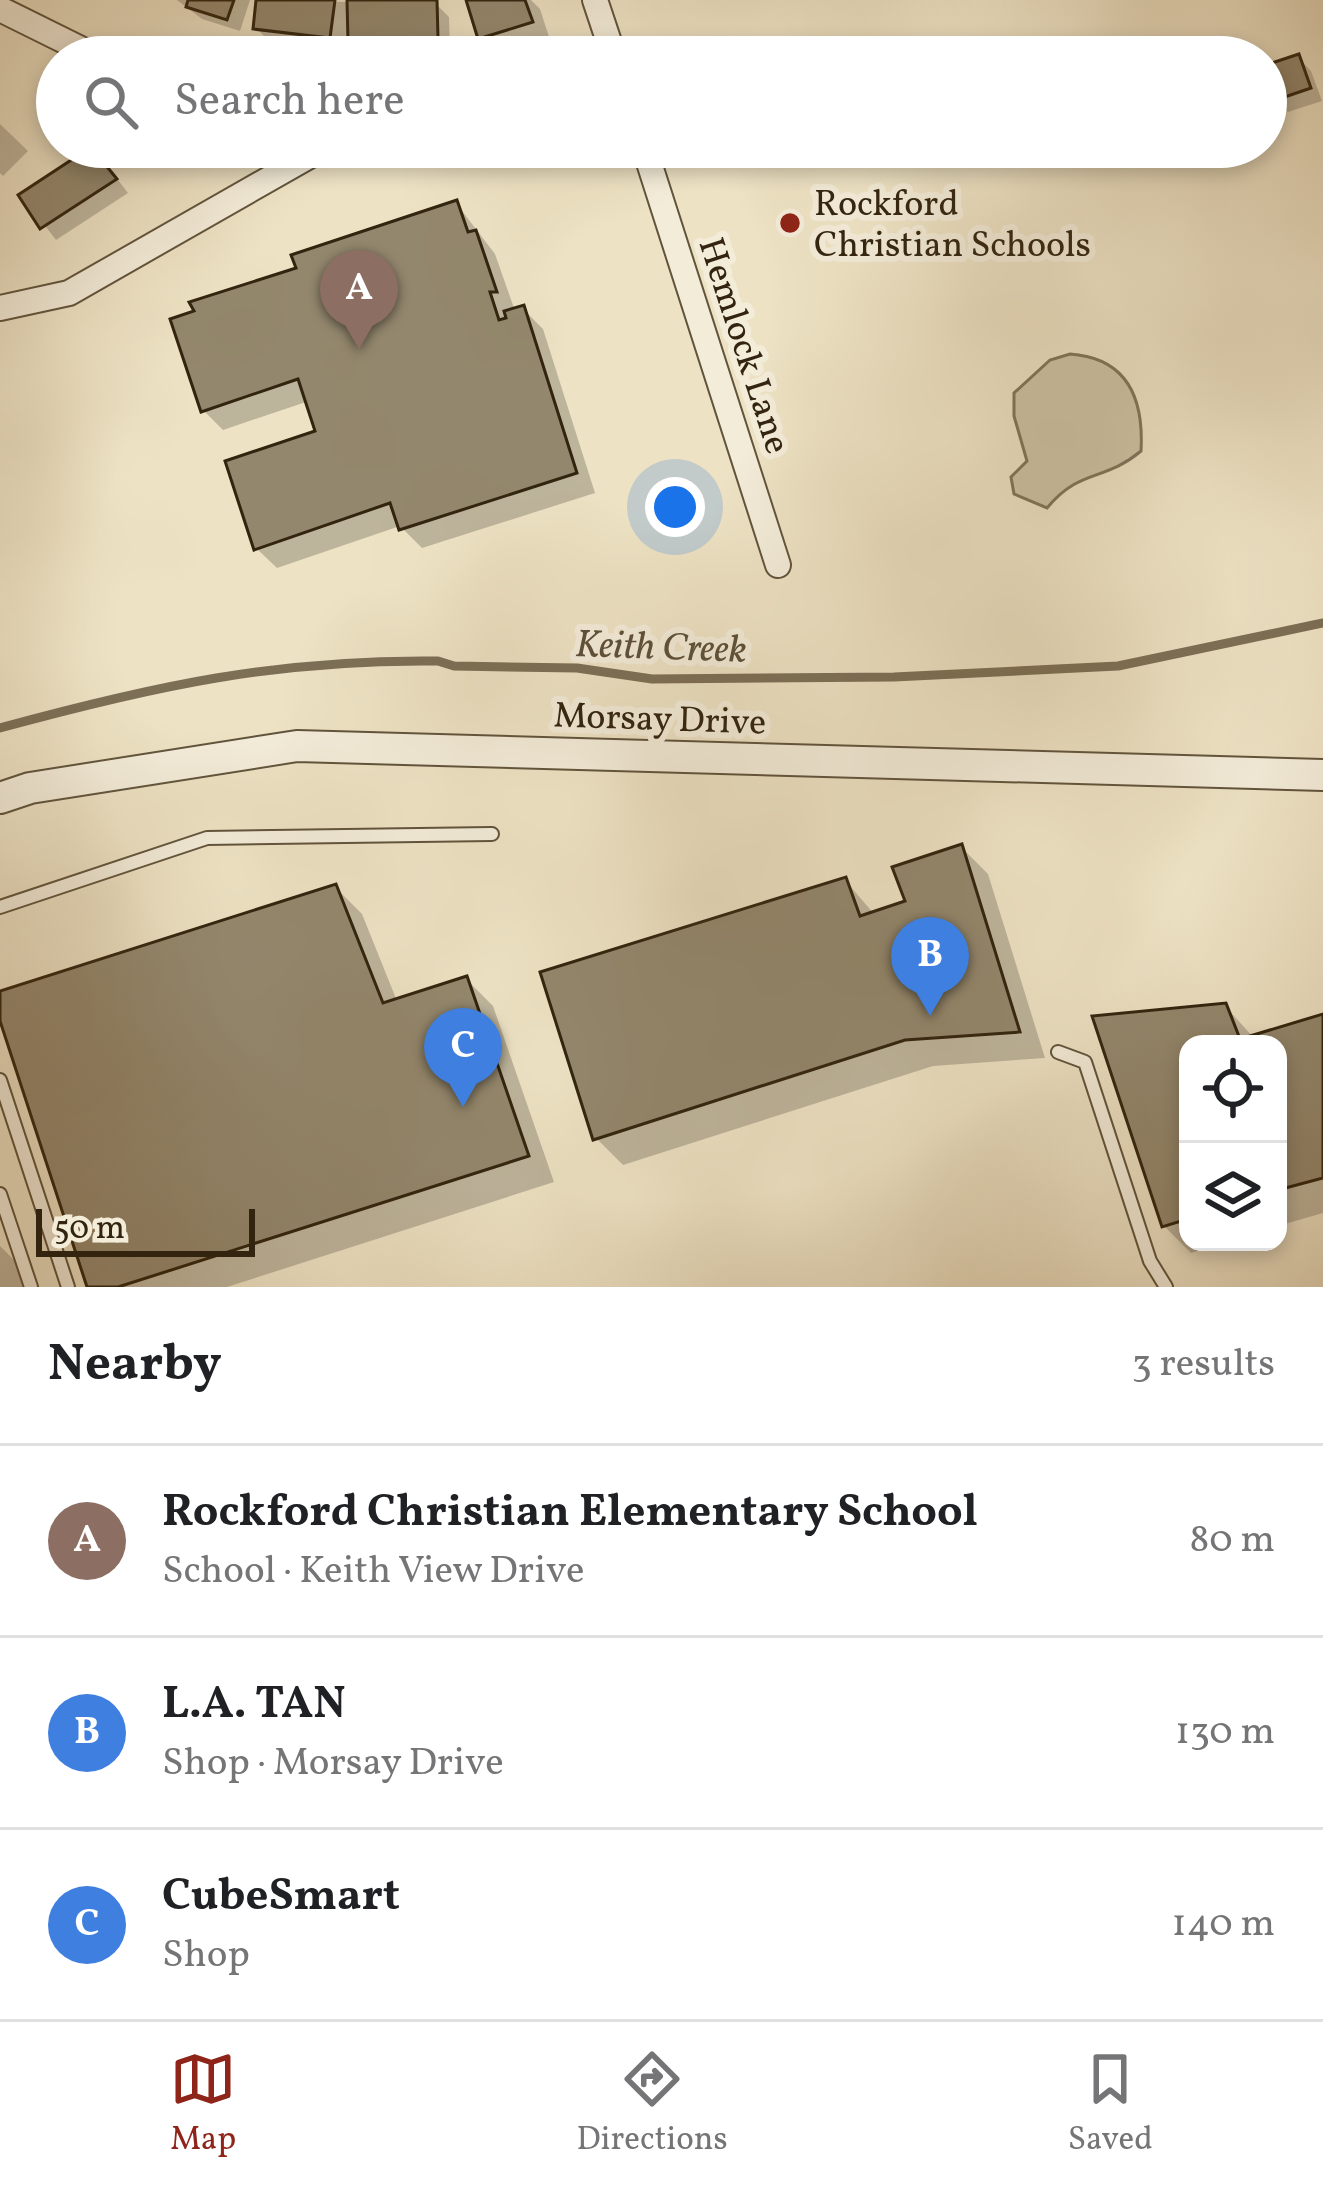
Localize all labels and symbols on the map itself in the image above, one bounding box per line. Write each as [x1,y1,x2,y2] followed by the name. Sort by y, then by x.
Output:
[814,181,1091,272] place label: Rockford Christian Schools
[777,210,803,236] marker: Rockford Christian Schools
[684,232,801,461] street label: Hemlock Lane
[320,250,398,349] pin: A
[645,477,705,537] your location
[574,619,748,679] water label: Keith Creek
[553,692,767,750] street label: Morsay Drive
[891,917,969,1016] pin: B
[424,1008,502,1107] pin: C
[36,1203,255,1256] scale bar

